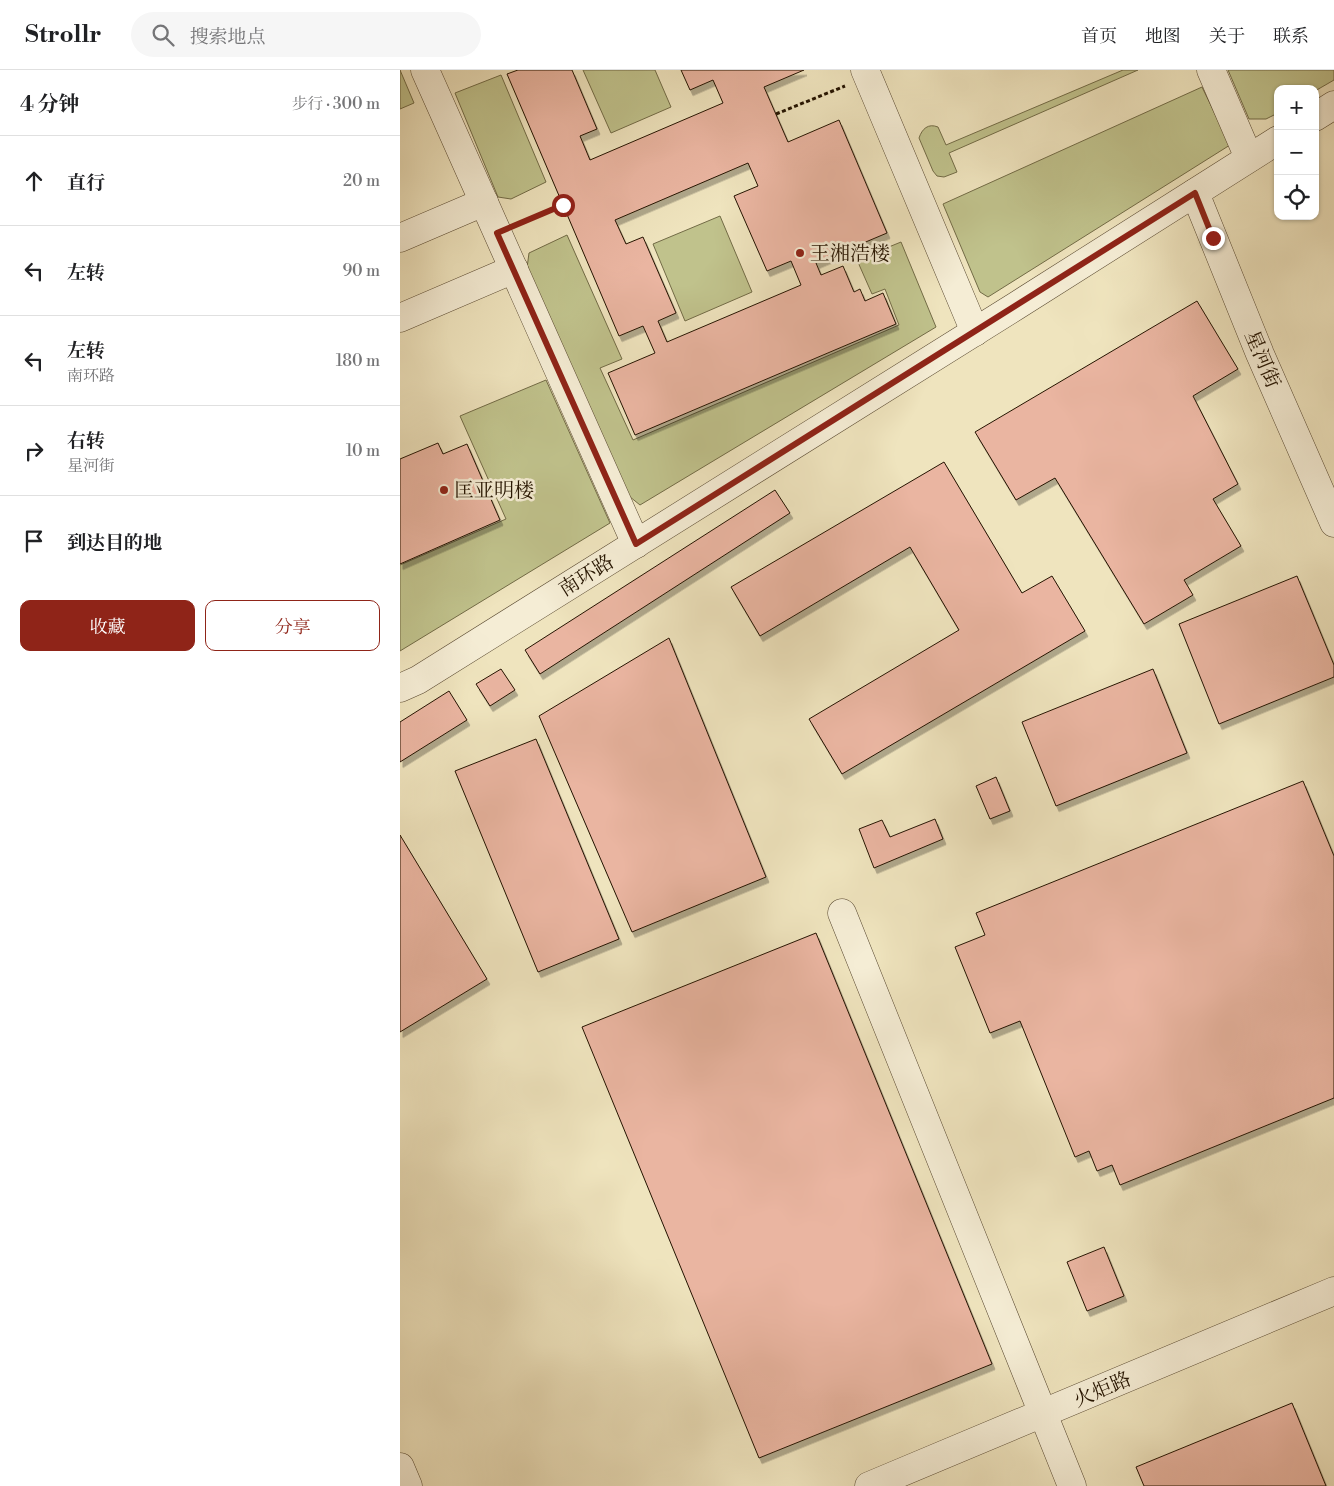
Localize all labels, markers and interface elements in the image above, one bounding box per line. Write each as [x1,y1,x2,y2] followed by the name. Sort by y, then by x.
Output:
[131,12,481,57] search box
[25,20,101,50] text: Strollr
[149,21,177,49] icon: search
[189,25,265,49] text: 搜索地点
[1081,25,1117,48] text: 首页
[1145,25,1181,48] text: 地图
[1209,25,1245,48] text: 关于
[1273,25,1309,48] text: 联系
[1274,85,1319,220] map controls
[1274,85,1319,130] button: +
[20,92,79,118] text: 4 分钟
[291,94,380,114] text: 步行 · 300 m
[1274,130,1319,175] button: −
[20,167,48,195] icon: ahead
[67,171,105,195] text: 直行
[343,171,380,191] text: 20 m
[1274,175,1319,220] button: locate
[552,194,575,217] route start
[1202,227,1225,250] route end
[810,242,890,267] place label: 王湘浩楼
[794,247,806,259] marker: 王湘浩楼
[20,257,48,285] icon: left
[67,261,105,285] text: 左转
[342,261,380,281] text: 90 m
[1238,327,1285,392] street label: 星河街
[67,339,105,363] text: 左转
[20,347,48,375] icon: left
[336,351,380,371] text: 180 m
[67,366,115,386] text: 南环路
[67,429,105,453] text: 右转
[20,437,48,465] icon: right
[346,441,380,461] text: 10 m
[67,456,115,476] text: 星河街
[454,479,534,504] place label: 匡亚明楼
[438,484,450,496] marker: 匡亚明楼
[20,527,48,555] icon: arrive
[67,531,162,555] text: 到达目的地
[555,550,619,603] street label: 南环路
[20,600,195,651] button: 收藏
[205,600,380,651] button: 分享
[1070,1367,1135,1414] street label: 火炬路

